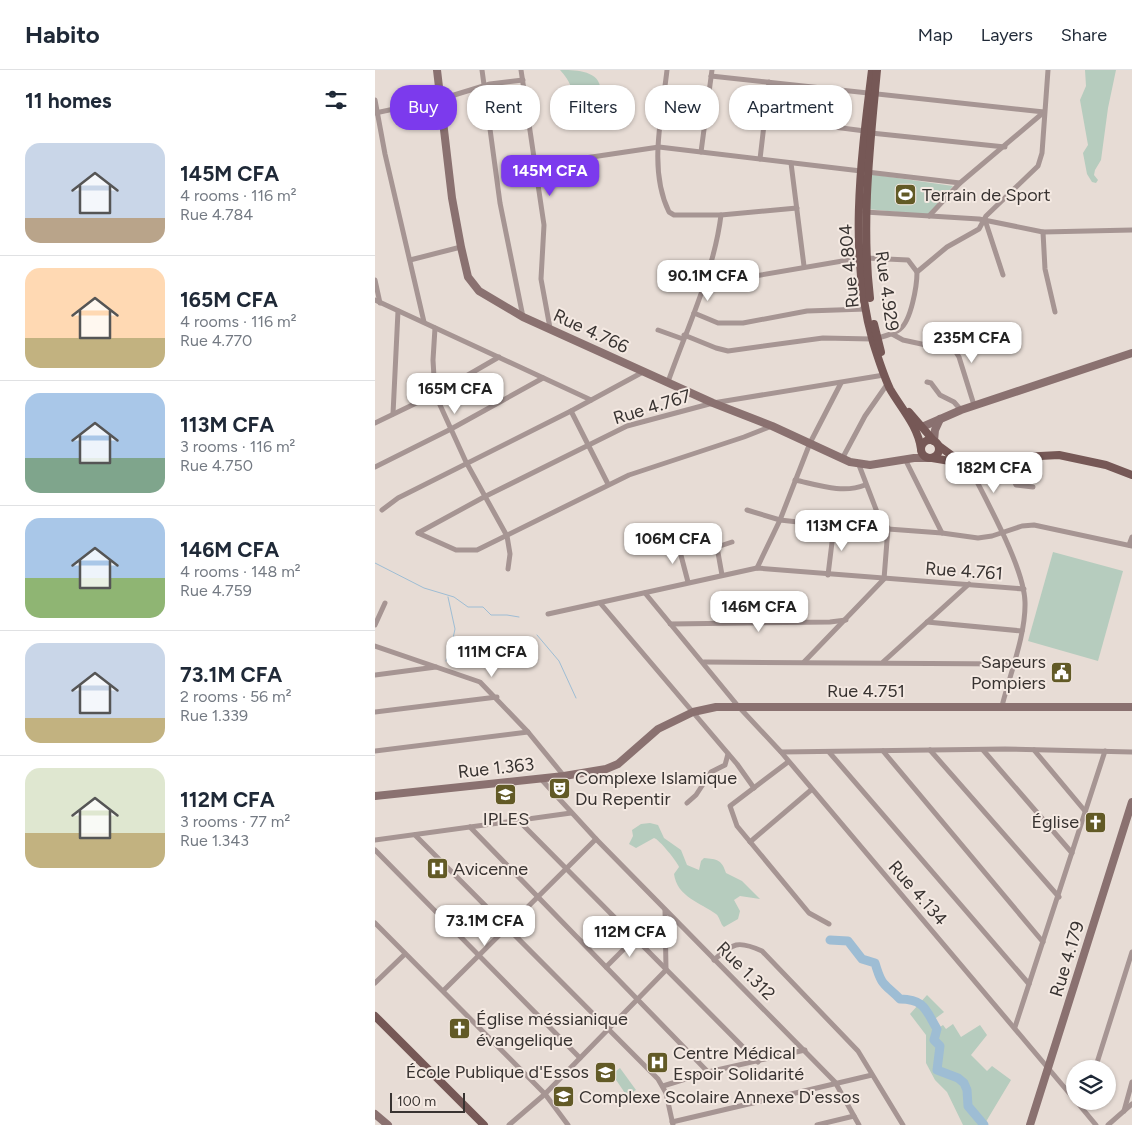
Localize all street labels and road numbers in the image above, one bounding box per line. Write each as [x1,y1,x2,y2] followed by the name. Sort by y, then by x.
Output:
[834,223,864,309] street label: Rue 4.804
[870,249,904,333] street label: Rue 4.929
[550,304,632,358] street label: Rue 4.766
[611,385,694,429] street label: Rue 4.767
[924,557,1004,585] street label: Rue 4.761
[827,680,905,702] street label: Rue 4.751
[457,753,535,783] street label: Rue 1.363
[884,856,952,930] street label: Rue 4.134
[1045,919,1089,999] street label: Rue 4.179
[712,937,780,1005] street label: Rue 1.312

